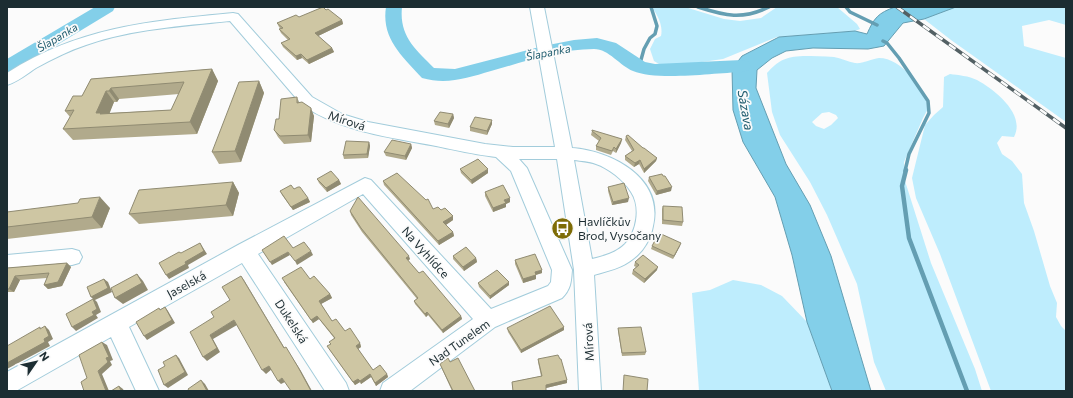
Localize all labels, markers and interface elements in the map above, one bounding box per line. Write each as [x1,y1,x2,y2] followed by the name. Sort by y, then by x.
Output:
[34,19,80,54] water label: Šlapanka
[524,40,572,63] water label: Šlapanka
[735,89,757,132] water label: Sázava
[327,107,367,133] street label: Mírová
[578,214,661,242] place label: Havlíčkův Brod, Vysočany
[549,215,575,241] bus stop icon: Havlíčkův Brod, Vysočany
[399,224,453,280] street label: Na Vyhlídce
[164,268,209,301] street label: Jaselská
[273,296,311,346] street label: Dukelská
[426,316,492,368] street label: Nad Tunelem
[580,322,596,362] street label: Mírová
[16,342,56,382] north arrow
[37,349,52,363] text: N

